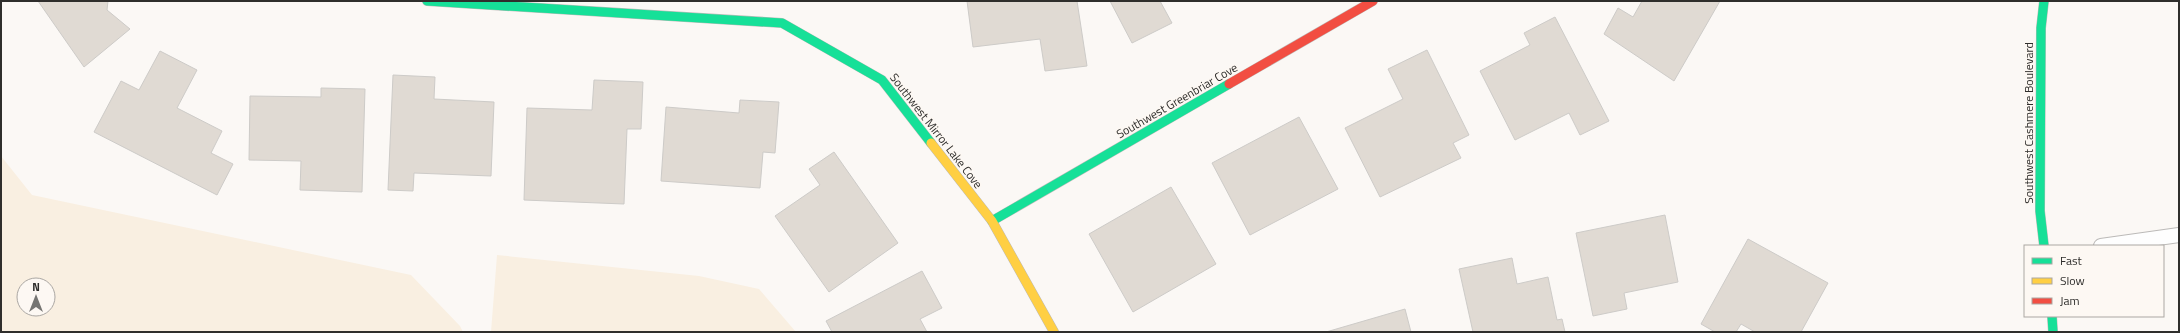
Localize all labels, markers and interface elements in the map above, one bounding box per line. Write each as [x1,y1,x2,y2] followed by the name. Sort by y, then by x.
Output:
[2019,42,2038,204] street label: Southwest Cashmere Boulevard
[1112,58,1241,143] street label: Southwest Greenbriar Cove
[885,69,988,192] street label: Southwest Mirror Lake Cove
[2024,245,2164,317] legend
[2060,251,2083,270] text: Fast
[2060,271,2085,290] text: Slow
[16,277,56,317] north arrow
[32,279,40,295] text: N
[2060,291,2080,310] text: Jam

